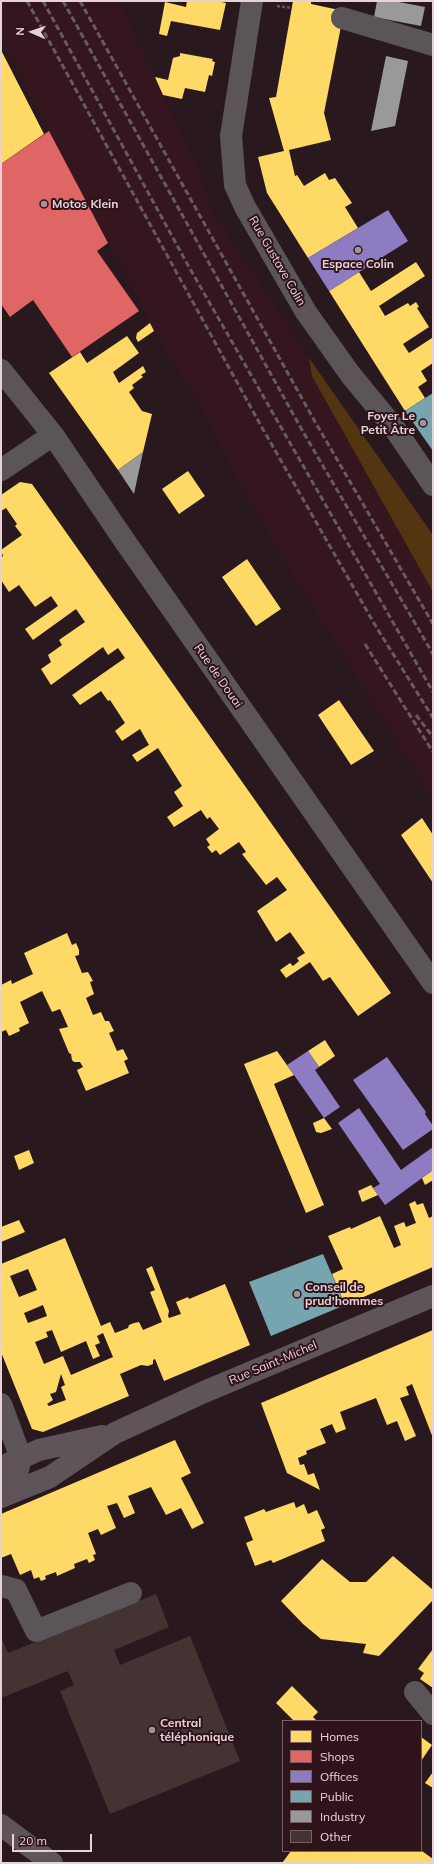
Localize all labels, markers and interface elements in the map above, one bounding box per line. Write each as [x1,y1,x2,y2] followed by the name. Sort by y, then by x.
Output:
[12,12,52,52] north arrow
[13,27,27,36] text: N
[52,197,118,211] place label: Motos Klein
[39,199,49,209] marker: Motos Klein
[245,214,309,308] street label: Rue Gustave Colin
[353,245,363,255] marker: Espace Colin
[322,257,394,271] place label: Espace Colin
[361,409,415,437] place label: Foyer Le Petit Âtre
[418,418,428,428] marker: Foyer Le Petit Âtre
[191,641,245,711] street label: Rue de Douai
[305,1280,383,1308] place label: Conseil de prud'hommes
[292,1289,302,1299] marker: Conseil de prud'hommes
[227,1338,319,1388] street label: Rue Saint-Michel
[160,1716,234,1744] place label: Central téléphonique
[282,1720,422,1852] legend
[147,1725,157,1735] marker: Central téléphonique
[320,1729,359,1744] text: Homes
[320,1749,355,1764] text: Shops
[320,1769,358,1784] text: Offices
[320,1789,354,1804] text: Public
[320,1809,365,1824] text: Industry
[14,1826,94,1852] scale bar
[320,1829,351,1844] text: Other
[19,1833,47,1848] text: 20 m

